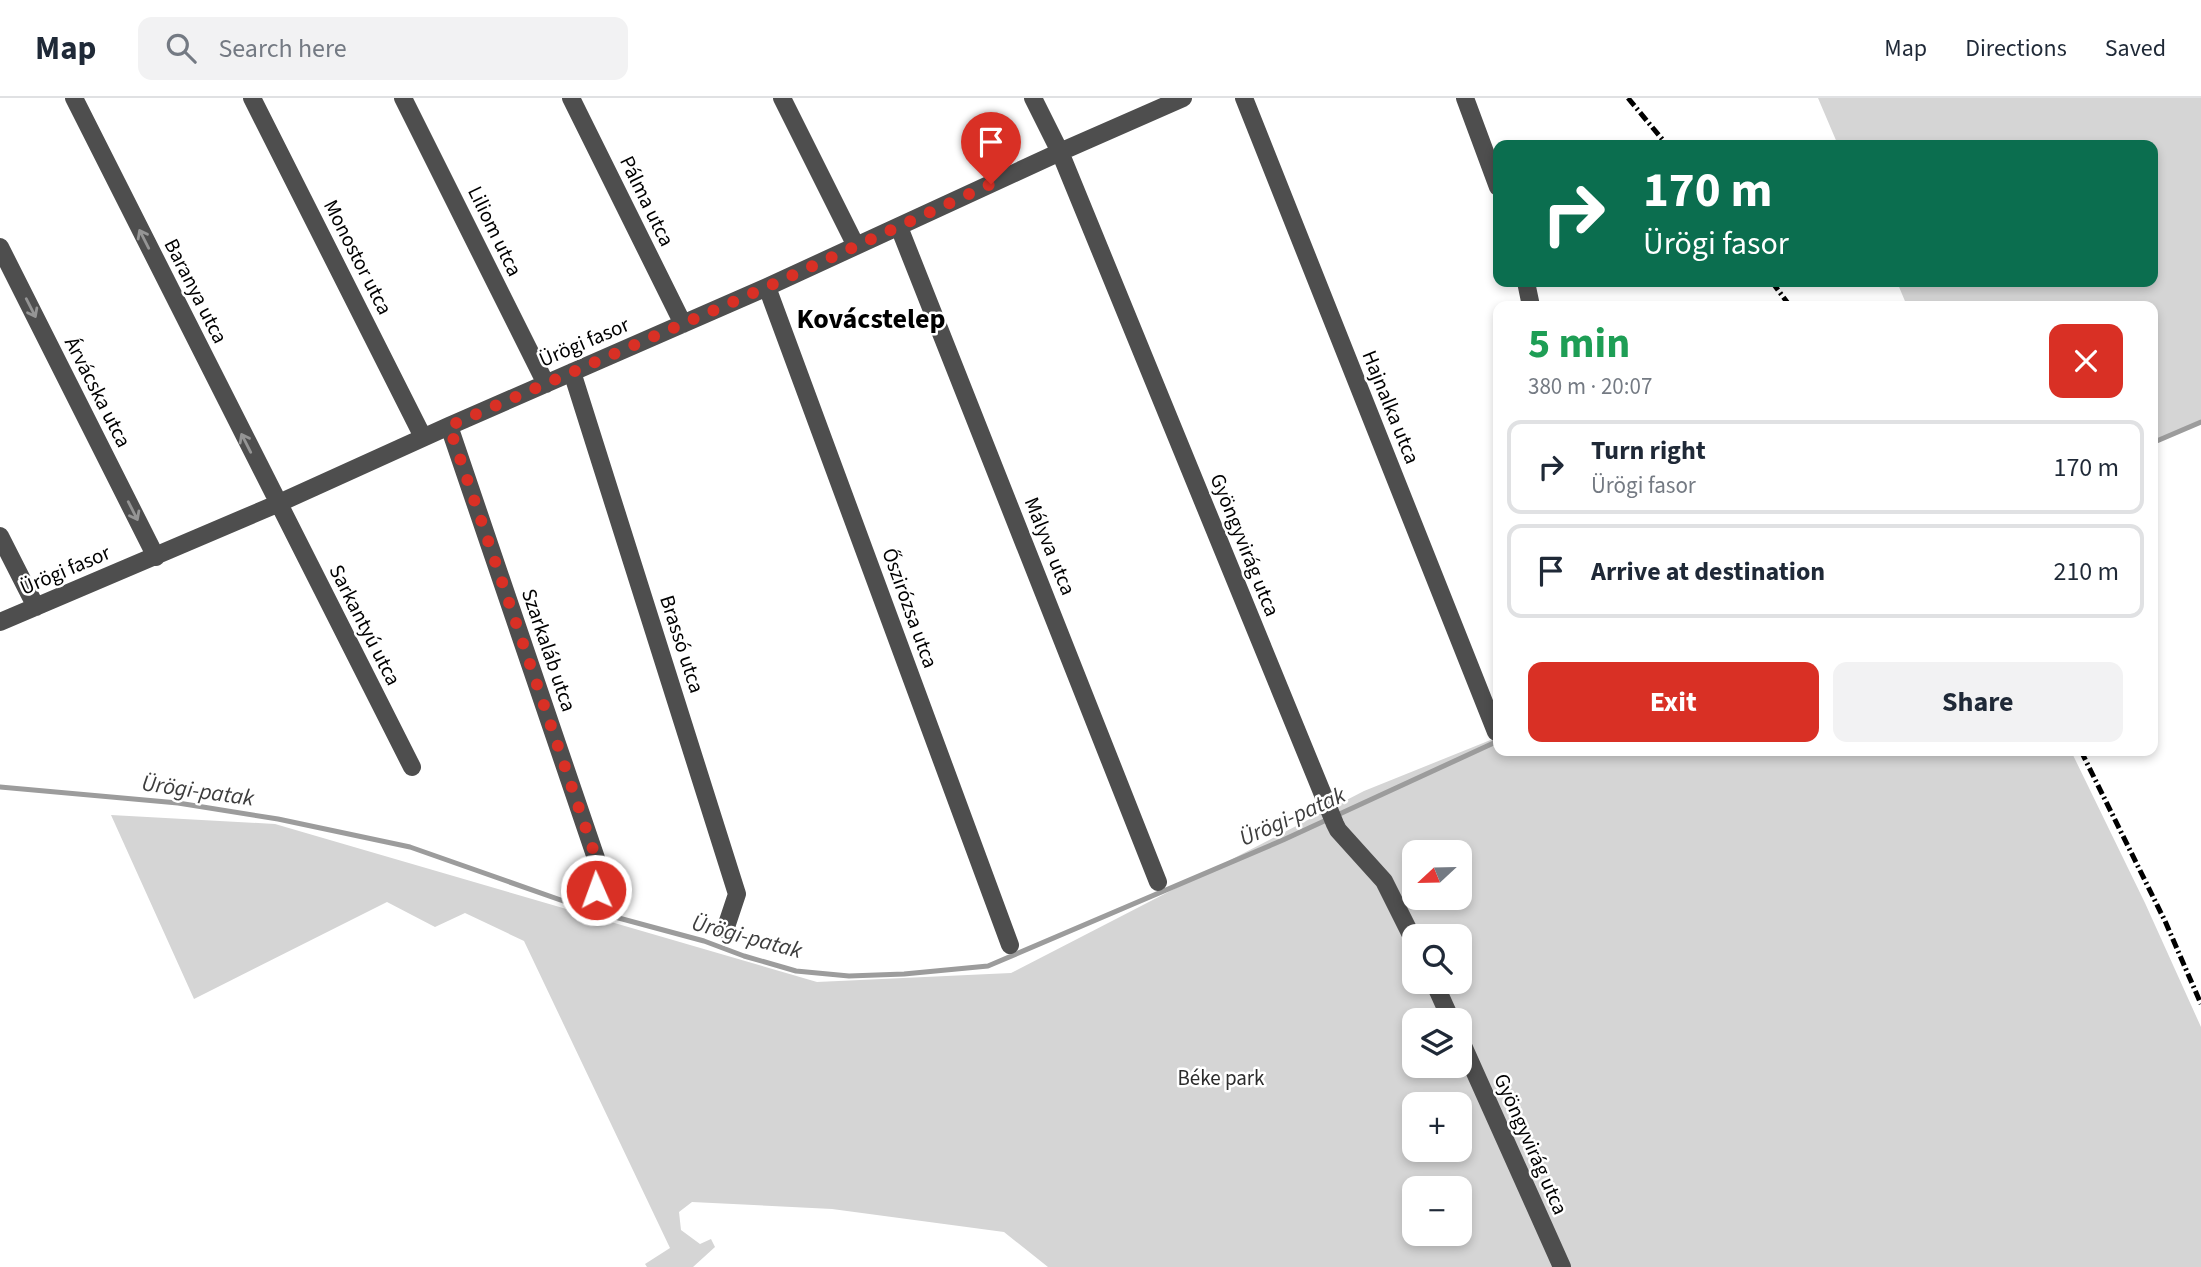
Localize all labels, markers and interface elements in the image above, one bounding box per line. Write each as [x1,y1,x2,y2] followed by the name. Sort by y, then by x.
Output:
[138,17,628,80] search box
[35,25,96,72] text: Map
[162,29,200,67] icon: search
[218,30,347,67] text: Search here
[1884,31,1927,66] text: Map
[1965,31,2067,66] text: Directions
[2105,31,2166,66] text: Saved
[961,112,1021,184] pin
[972,123,1010,161] icon: arrive
[612,151,682,251] street label: Pálma utca
[1643,156,1772,226] text: 170 m
[1528,168,1619,259] icon: right
[460,181,530,281] street label: Liliom utca
[316,194,400,320] street label: Monostor utca
[1643,221,1789,267] text: Ürögi fasor
[137,229,151,250] one-way arrow
[157,233,235,349] street label: Baranya utca
[24,297,38,318] one-way arrow
[796,299,946,339] district label: Kovácstelep
[534,309,635,375] street label: Ürögi fasor
[1528,314,1630,374] text: 5 min
[2049,324,2123,398] button: close
[57,331,139,453] street label: Árvácska utca
[1355,346,1427,468] street label: Hajnalka utca
[1528,370,1652,403] text: 380 m · 20:07
[1591,432,1706,469] text: Turn right
[239,433,253,454] one-way arrow
[1532,448,1570,486] icon: right
[2053,449,2119,486] text: 170 m
[1203,469,1287,621] street label: Gyöngyvirág utca
[1591,469,1696,502] text: Ürögi fasor
[1017,492,1083,600] street label: Mályva utca
[126,500,140,521] one-way arrow
[15,537,116,603] street label: Ürögi fasor
[874,544,946,672] street label: Őszirózsa utca
[1532,552,1570,590] icon: arrive
[1591,553,1825,590] text: Arrive at destination
[2053,553,2119,590] text: 210 m
[322,559,408,691] street label: Sarkantyú utca
[514,584,584,716] street label: Szarkaláb utca
[652,591,712,697] street label: Brassó utca
[1528,662,1819,742] button: Exit
[1833,662,2123,742] button: Share
[140,766,257,815] water label: Ürögi-patak
[1234,778,1352,855] water label: Ürögi-patak
[1402,840,1472,910] north arrow
[1402,840,1472,1246] map controls
[559,853,633,927] position arrow
[688,906,807,967] water label: Ürögi-patak
[1402,924,1472,994] button: search
[1402,1008,1472,1078] button: layers
[1177,1063,1265,1093] park label: Béke park
[1486,1069,1576,1219] street label: Gyöngyvirág utca
[1402,1092,1472,1162] button: +
[1402,1176,1472,1246] button: −

